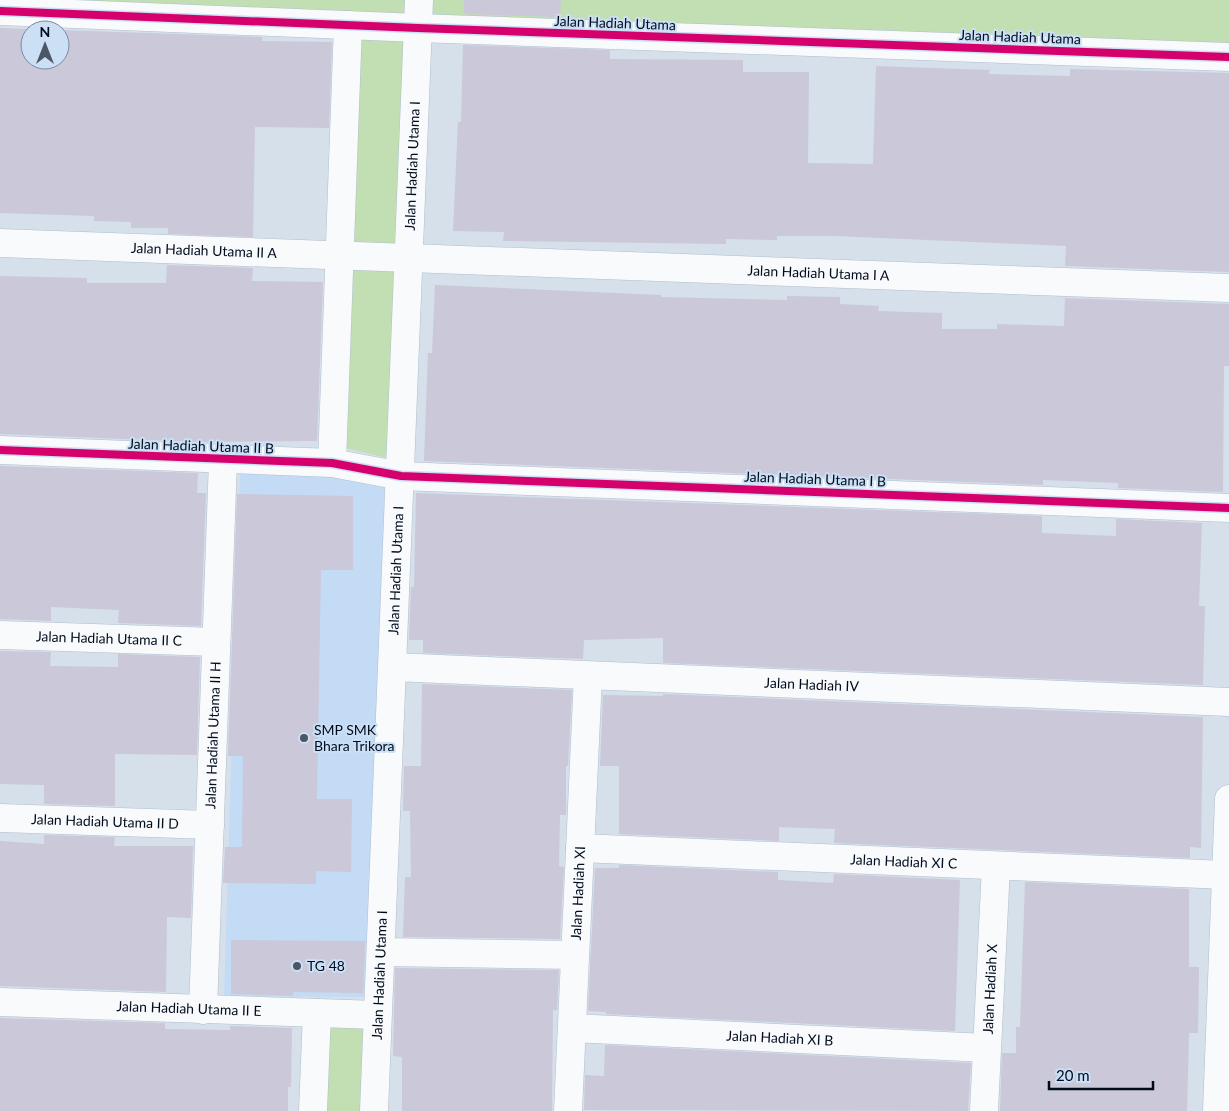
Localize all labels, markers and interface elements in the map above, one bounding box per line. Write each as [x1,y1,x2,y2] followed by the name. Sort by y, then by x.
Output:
[554,12,676,33] street label: Jalan Hadiah Utama
[20,20,70,70] north arrow
[40,23,50,40] text: N
[959,26,1081,47] street label: Jalan Hadiah Utama
[401,101,423,231] street label: Jalan Hadiah Utama I
[131,239,278,261] street label: Jalan Hadiah Utama II A
[747,261,890,284] street label: Jalan Hadiah Utama I A
[128,434,274,457] street label: Jalan Hadiah Utama II B
[744,468,886,489] street label: Jalan Hadiah Utama I B
[384,505,407,635] street label: Jalan Hadiah Utama I
[36,627,183,649] street label: Jalan Hadiah Utama II C
[201,661,224,809] street label: Jalan Hadiah Utama II H
[764,674,860,695] street label: Jalan Hadiah IV
[314,721,395,754] place label: SMP SMK Bhara Trikora
[298,732,310,744] marker: SMP SMK Bhara Trikora
[31,810,179,832] street label: Jalan Hadiah Utama II D
[567,846,588,941] street label: Jalan Hadiah XI
[850,850,958,872] street label: Jalan Hadiah XI C
[368,910,390,1040] street label: Jalan Hadiah Utama I
[979,944,1000,1035] street label: Jalan Hadiah X
[307,957,345,974] place label: TG 48
[291,960,303,972] marker: TG 48
[116,997,262,1019] street label: Jalan Hadiah Utama II E
[726,1026,834,1049] street label: Jalan Hadiah XI B
[1049,1058,1153,1090] scale bar
[1056,1066,1090,1084] text: 20 m

